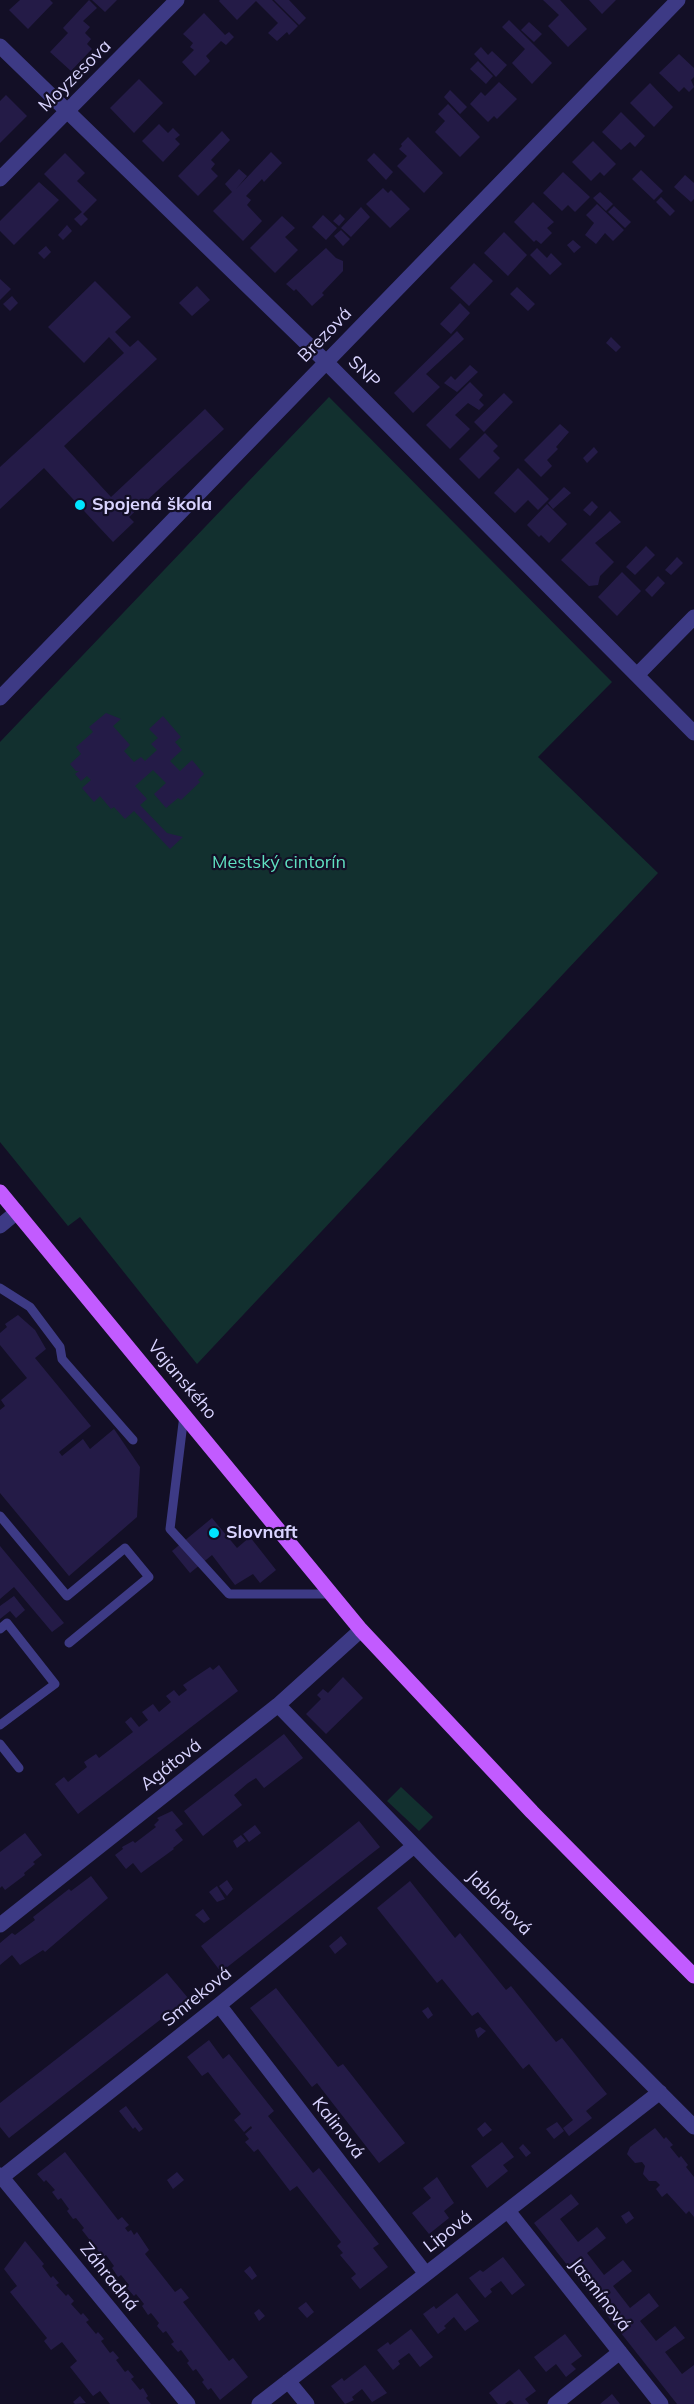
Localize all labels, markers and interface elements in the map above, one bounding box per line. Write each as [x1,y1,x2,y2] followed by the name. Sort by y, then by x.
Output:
[34,35,116,117] street label: Moyzesova
[294,303,356,367] street label: Brezová
[344,352,384,392] street label: SNP
[92,494,212,516] place label: Spojená škola
[73,498,87,512] marker: Spojená škola
[212,852,346,874] park label: Mestský cintorín
[143,1336,221,1424] street label: Vajanského
[226,1522,298,1544] place label: Slovnaft
[207,1526,221,1540] marker: Slovnaft
[136,1734,206,1796] street label: Agátová
[462,1866,536,1940] street label: Jabloňová
[158,1963,236,2031] street label: Smreková
[307,2093,369,2163] street label: Kalinová
[420,2206,476,2258] street label: Lipová
[75,2239,143,2315] street label: Záhradná
[565,2254,635,2336] street label: Jasmínová

